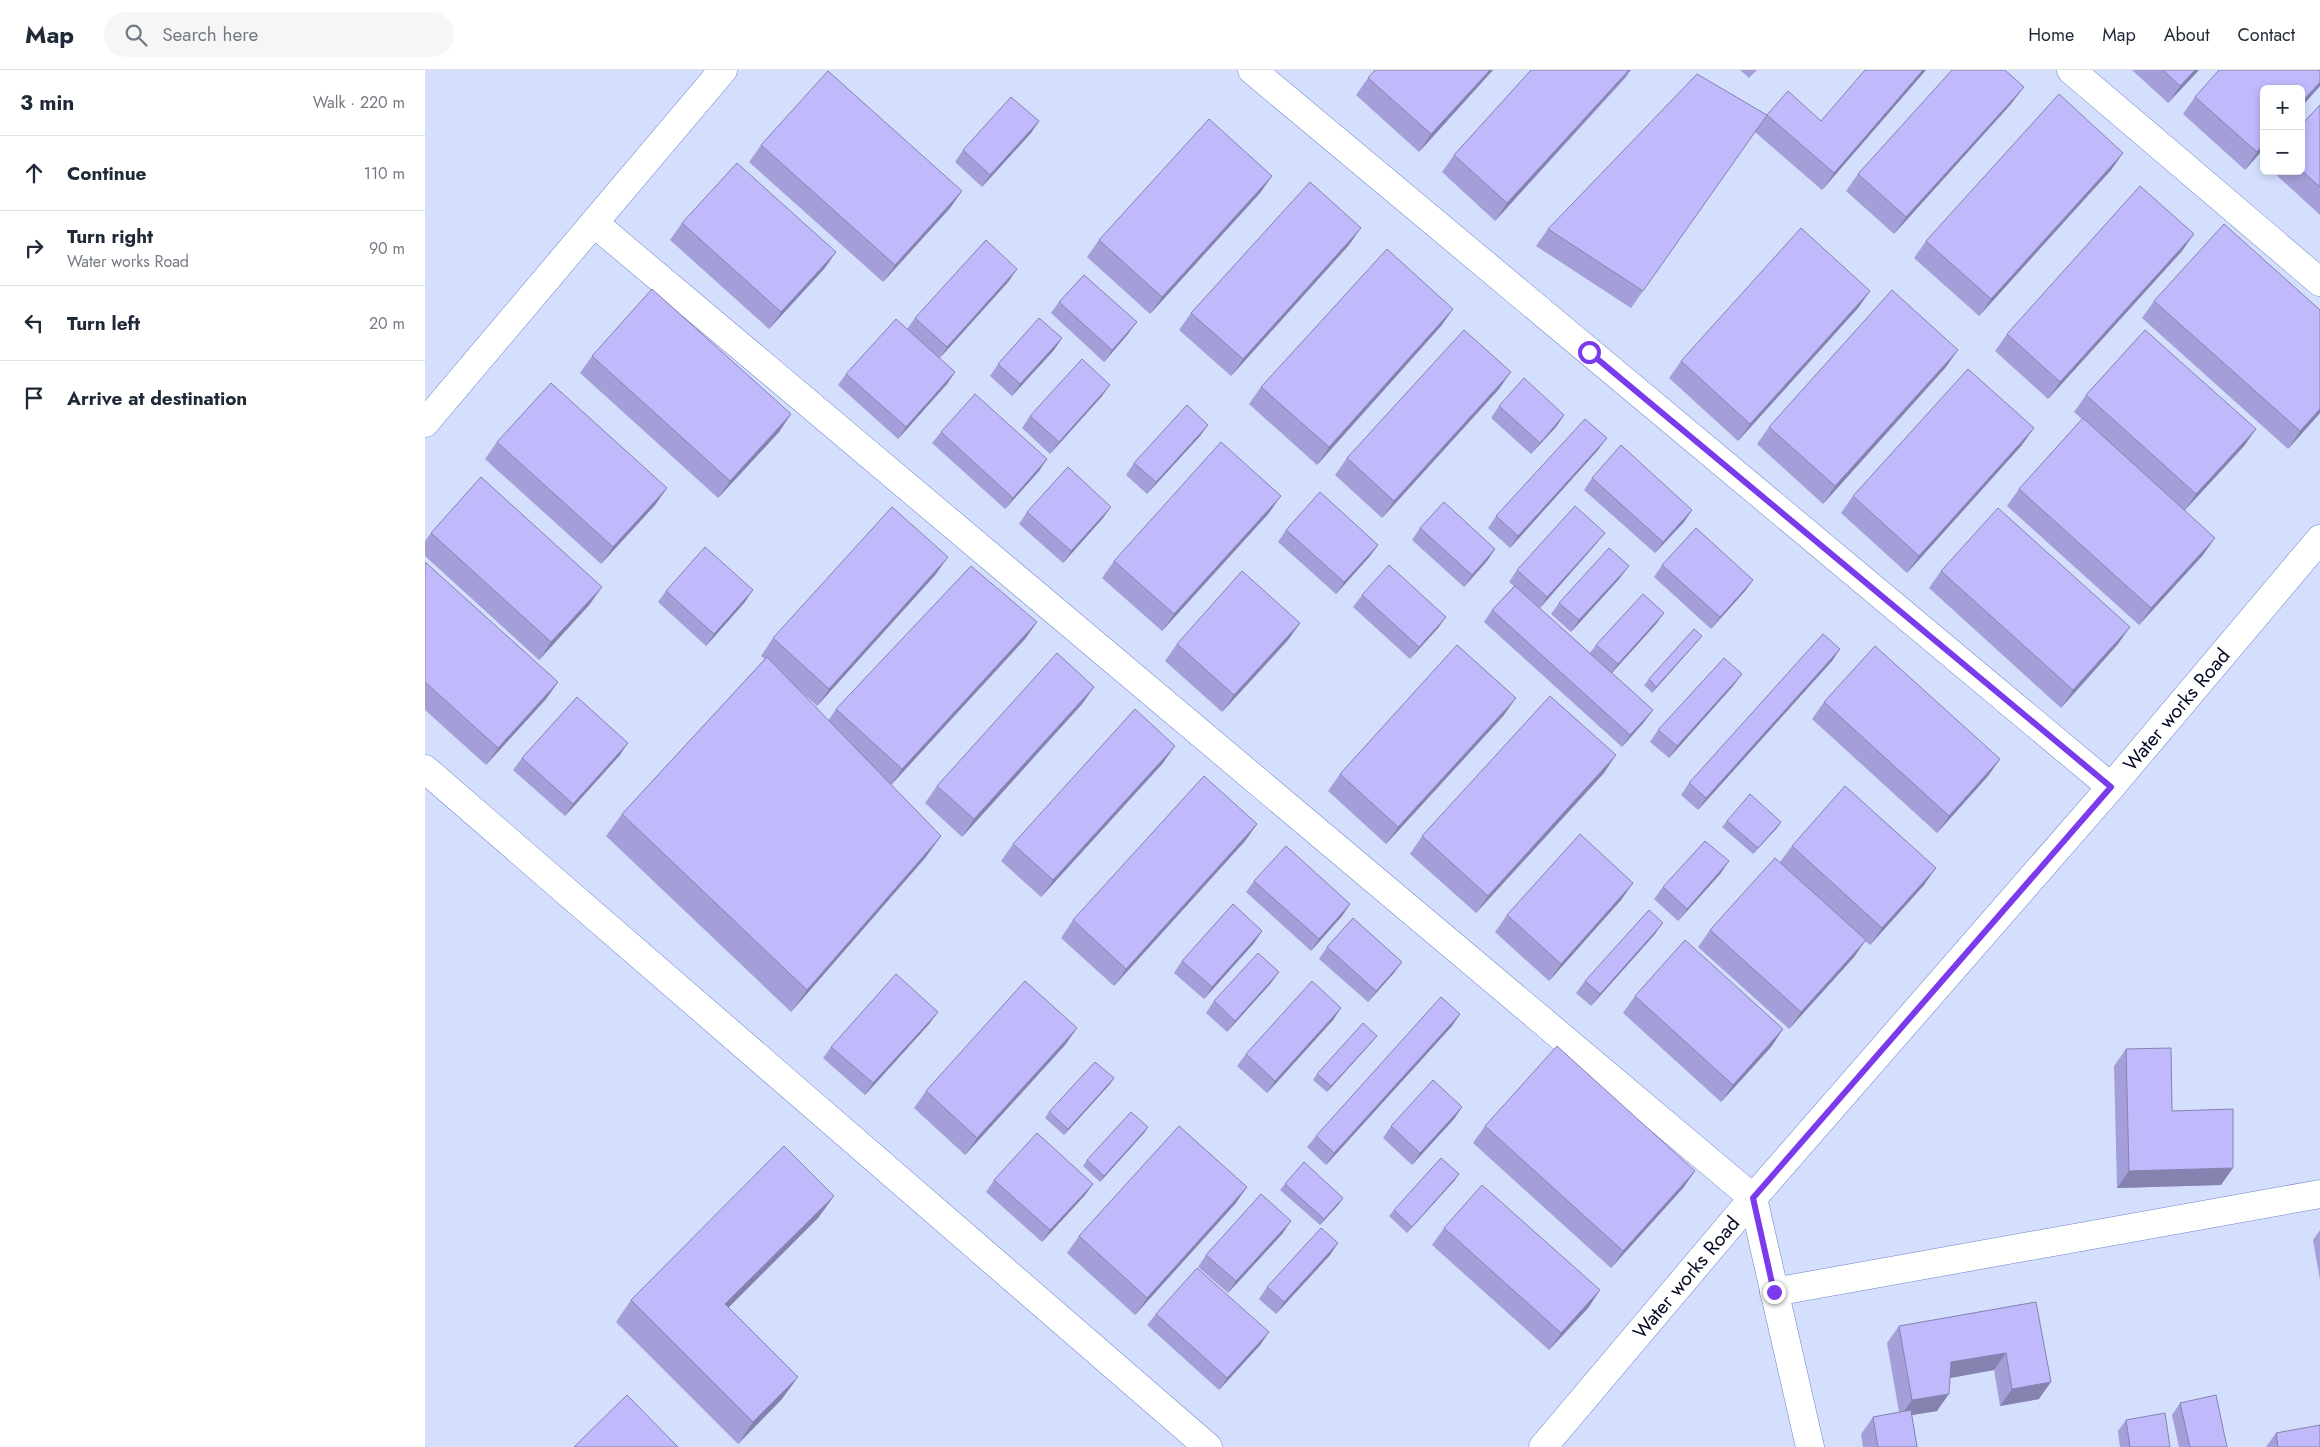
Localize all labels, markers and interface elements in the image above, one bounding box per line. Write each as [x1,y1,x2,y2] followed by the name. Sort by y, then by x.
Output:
[104,12,454,57] search box
[25,17,74,52] text: Map
[122,21,150,49] icon: search
[162,21,258,48] text: Search here
[2028,22,2074,48] text: Home
[2102,22,2136,48] text: Map
[2164,22,2209,48] text: About
[2237,22,2295,48] text: Contact
[2260,85,2305,175] map controls
[2260,85,2305,130] button: +
[20,88,74,118] text: 3 min
[313,91,405,114] text: Walk · 220 m
[2260,130,2305,175] button: −
[20,159,48,187] icon: ahead
[67,160,146,187] text: Continue
[364,162,405,185] text: 110 m
[67,223,153,250] text: Turn right
[20,234,48,262] icon: right
[369,237,405,260] text: 90 m
[67,250,189,273] text: Water works Road
[20,309,48,337] icon: left
[67,310,140,337] text: Turn left
[369,312,405,335] text: 20 m
[1578,341,1601,364] route start
[20,384,48,412] icon: arrive
[67,385,247,412] text: Arrive at destination
[2116,642,2236,777] street label: Water works Road
[1626,1210,1746,1345] street label: Water works Road
[1763,1281,1786,1304] route end

